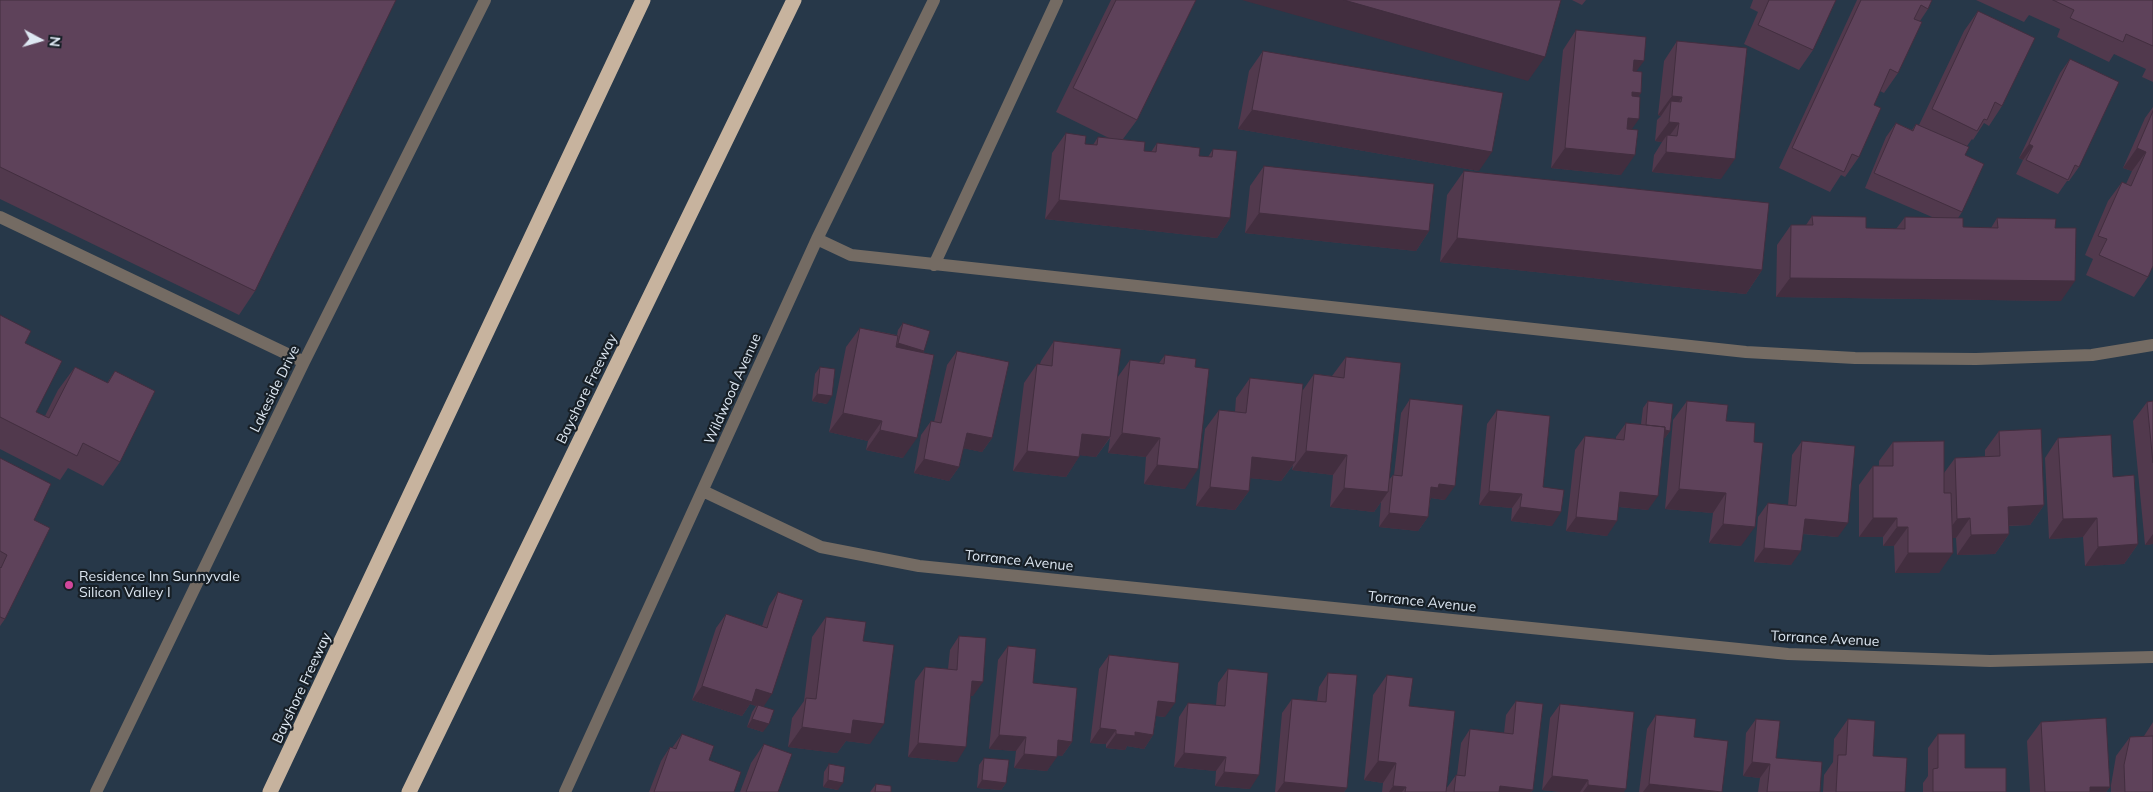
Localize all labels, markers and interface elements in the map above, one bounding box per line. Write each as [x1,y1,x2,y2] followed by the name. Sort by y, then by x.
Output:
[15,15,65,65] north arrow
[45,35,64,48] text: N
[553,331,621,447] street label: Bayshore Freeway
[701,331,765,447] street label: Wildwood Avenue
[247,343,303,435] street label: Lakeside Drive
[964,547,1074,575] street label: Torrance Avenue
[79,569,240,602] place label: Residence Inn Sunnyvale Silicon Valley I
[63,579,75,591] marker: Residence Inn Sunnyvale Silicon Valley I
[1367,588,1477,616] street label: Torrance Avenue
[1770,628,1880,650] street label: Torrance Avenue
[269,630,335,746] street label: Bayshore Freeway

